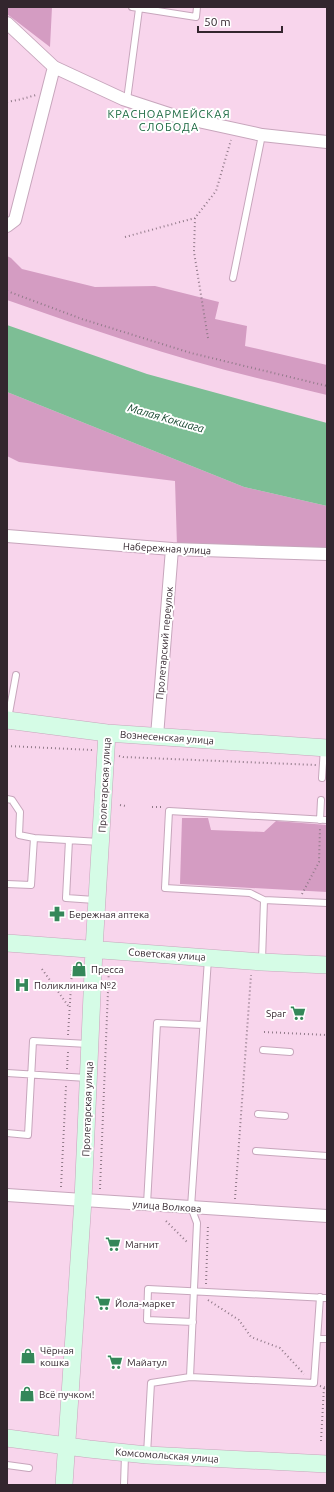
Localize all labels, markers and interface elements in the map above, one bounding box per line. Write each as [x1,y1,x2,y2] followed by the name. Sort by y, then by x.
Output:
[198,8,282,34] scale bar
[204,15,231,28] text: 50 m
[108,108,231,133] district label: КРАСНОАРМЕЙСКАЯ СЛОБОДА
[126,401,206,435] water label: Малая Кокшага
[123,541,211,556] street label: Набережная улица
[154,586,175,700] street label: Пролетарский переулок
[120,729,214,746] street label: Вознесенская улица
[97,737,112,833] street label: Пролетарская улица
[48,905,66,923] pharmacy icon: Бережная аптека
[69,909,149,920] place label: Бережная аптека
[128,946,206,963] street label: Советская улица
[70,960,88,978] shop icon: Пресса
[91,964,124,975] place label: Пресса
[13,976,31,994] hospital icon: Поликлиника №2
[34,980,117,991] place label: Поликлиника №2
[289,1004,307,1022] supermarket icon: Spar
[266,1008,286,1019] place label: Spar
[80,1061,95,1157] street label: Пролетарская улица
[132,1199,202,1214] street label: улица Волкова
[104,1235,122,1253] supermarket icon: Магнит
[125,1239,160,1250] place label: Магнит
[94,1294,112,1312] supermarket icon: Йола-маркет
[115,1298,176,1309] place label: Йола-маркет
[40,1345,74,1368] place label: Чёрная кошка
[19,1347,37,1365] shop icon: Чёрная кошка
[106,1353,124,1371] supermarket icon: Майатул
[127,1357,167,1368] place label: Майатул
[18,1385,36,1403] shop icon: Всё пучком!
[39,1389,94,1400] place label: Всё пучком!
[115,1446,219,1465] street label: Комсомольская улица

